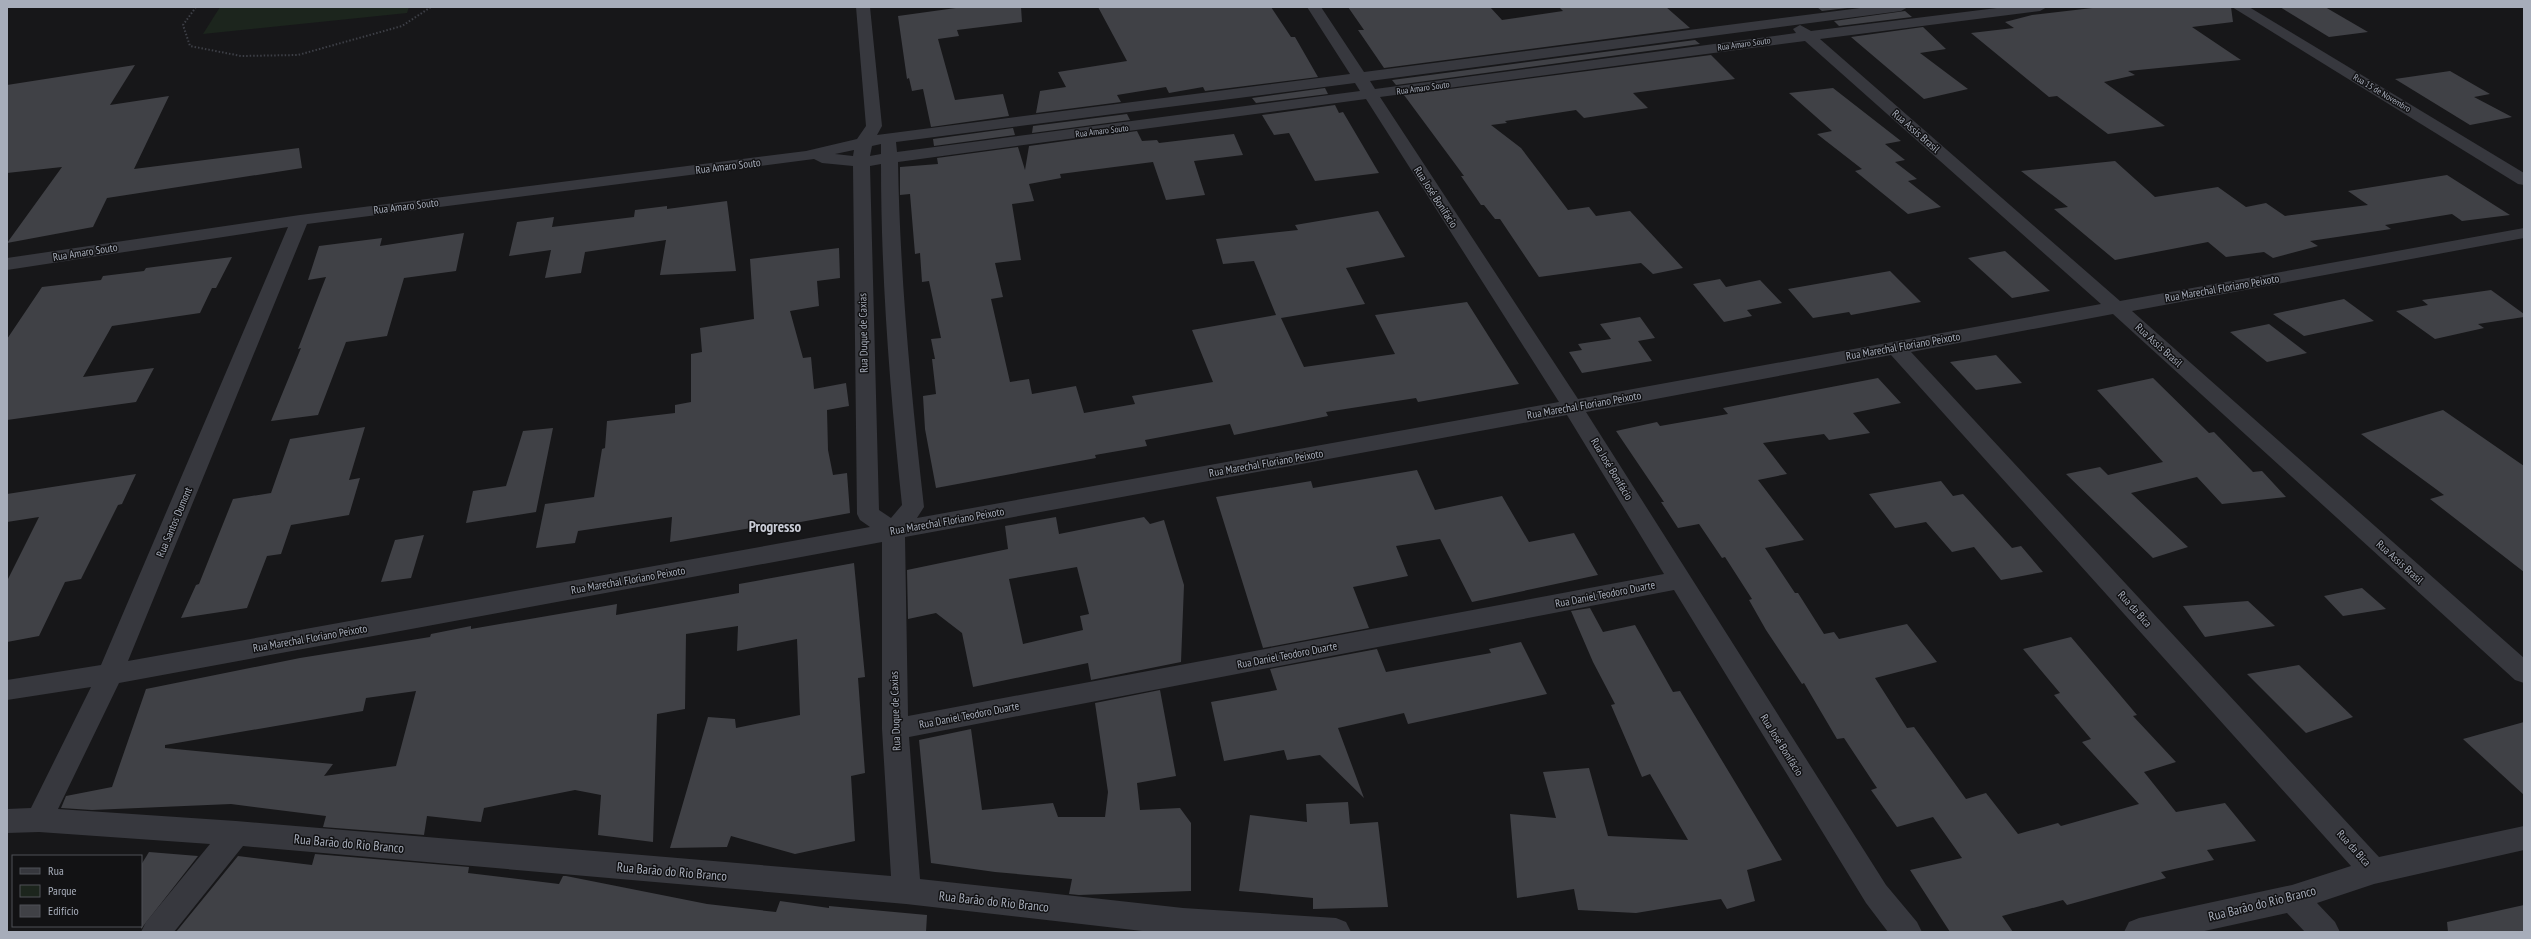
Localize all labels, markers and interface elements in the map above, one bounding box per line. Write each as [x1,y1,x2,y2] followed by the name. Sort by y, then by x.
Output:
[1717,34,1771,53] street label: Rua Amaro Souto
[2351,71,2413,114] street label: Rua 15 de Novembro
[1396,78,1450,97] street label: Rua Amaro Souto
[1889,106,1943,156] street label: Rua Assis Brasil
[1075,122,1129,139] street label: Rua Amaro Souto
[695,155,761,177] street label: Rua Amaro Souto
[1411,164,1461,230] street label: Rua José Bonifácio
[373,195,439,217] street label: Rua Amaro Souto
[52,240,119,264] street label: Rua Amaro Souto
[2164,271,2280,305] street label: Rua Marechal Floriano Peixoto
[855,293,871,373] street label: Rua Duque de Caxias
[2132,320,2186,370] street label: Rua Assis Brasil
[1845,329,1961,363] street label: Rua Marechal Floriano Peixoto
[1526,388,1642,422] street label: Rua Marechal Floriano Peixoto
[1588,435,1636,503] street label: Rua José Bonifácio
[1208,446,1324,480] street label: Rua Marechal Floriano Peixoto
[153,485,195,559] street label: Rua Santos Dumont
[889,504,1005,538] street label: Rua Marechal Floriano Peixoto
[749,517,802,536] district label: Progresso
[2373,537,2427,587] street label: Rua Assis Brasil
[570,563,686,597] street label: Rua Marechal Floriano Peixoto
[1554,577,1657,611] street label: Rua Daniel Teodoro Duarte
[2115,588,2155,630] street label: Rua da Bica
[252,621,368,655] street label: Rua Marechal Floriano Peixoto
[1236,638,1339,672] street label: Rua Daniel Teodoro Duarte
[887,671,903,751] street label: Rua Duque de Caxias
[918,698,1021,732] street label: Rua Daniel Teodoro Duarte
[1757,712,1807,779] street label: Rua José Bonifácio
[2334,827,2374,869] street label: Rua da Bica
[293,830,405,857] street label: Rua Barão do Rio Branco
[12,855,142,927] legend
[616,858,728,885] street label: Rua Barão do Rio Branco
[48,863,64,878] text: Rua
[2207,882,2318,925] street label: Rua Barão do Rio Branco
[48,883,77,898] text: Parque
[938,887,1050,916] street label: Rua Barão do Rio Branco
[48,903,79,918] text: Edifício

